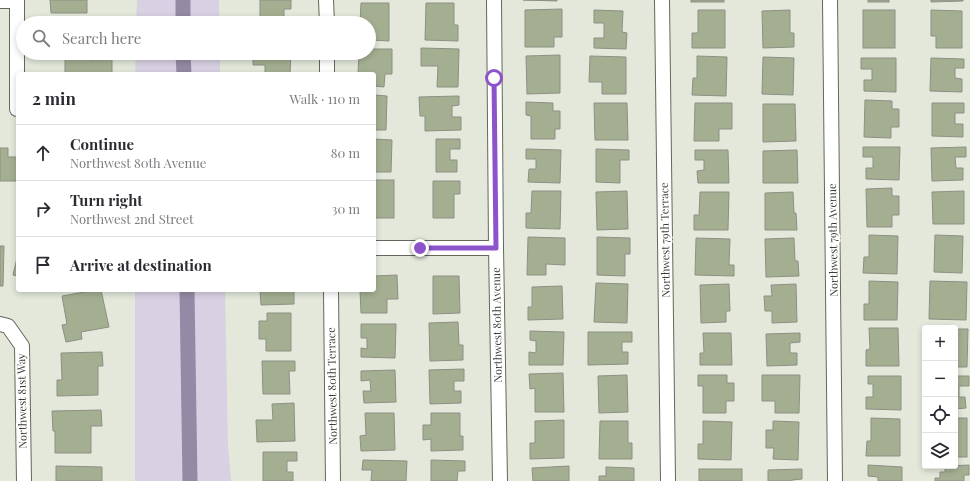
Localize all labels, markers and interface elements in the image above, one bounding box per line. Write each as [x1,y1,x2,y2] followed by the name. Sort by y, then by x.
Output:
[16,16,376,60] search box
[30,27,52,49] icon: search
[62,28,141,48] text: Search here
[485,69,503,87] route start
[32,87,76,109] text: 2 min
[290,90,360,107] text: Walk · 110 m
[70,134,134,154] text: Continue
[32,142,54,164] icon: ahead
[331,144,360,161] text: 80 m
[70,154,206,171] text: Northwest 80th Avenue
[656,182,673,298] street label: Northwest 79th Terrace
[824,183,841,297] street label: Northwest 79th Avenue
[70,190,143,210] text: Turn right
[32,198,54,220] icon: right
[332,200,360,217] text: 30 m
[70,210,194,227] text: Northwest 2nd Street
[411,239,429,257] route end
[32,254,54,276] icon: arrive
[70,255,212,275] text: Arrive at destination
[488,267,505,383] street label: Northwest 80th Avenue
[922,325,958,469] map controls
[922,325,958,361] button: +
[323,327,340,445] street label: Northwest 80th Terrace
[13,353,30,449] street label: Northwest 81st Way
[922,361,958,397] button: −
[922,397,958,433] button: locate
[922,433,958,469] button: layers

